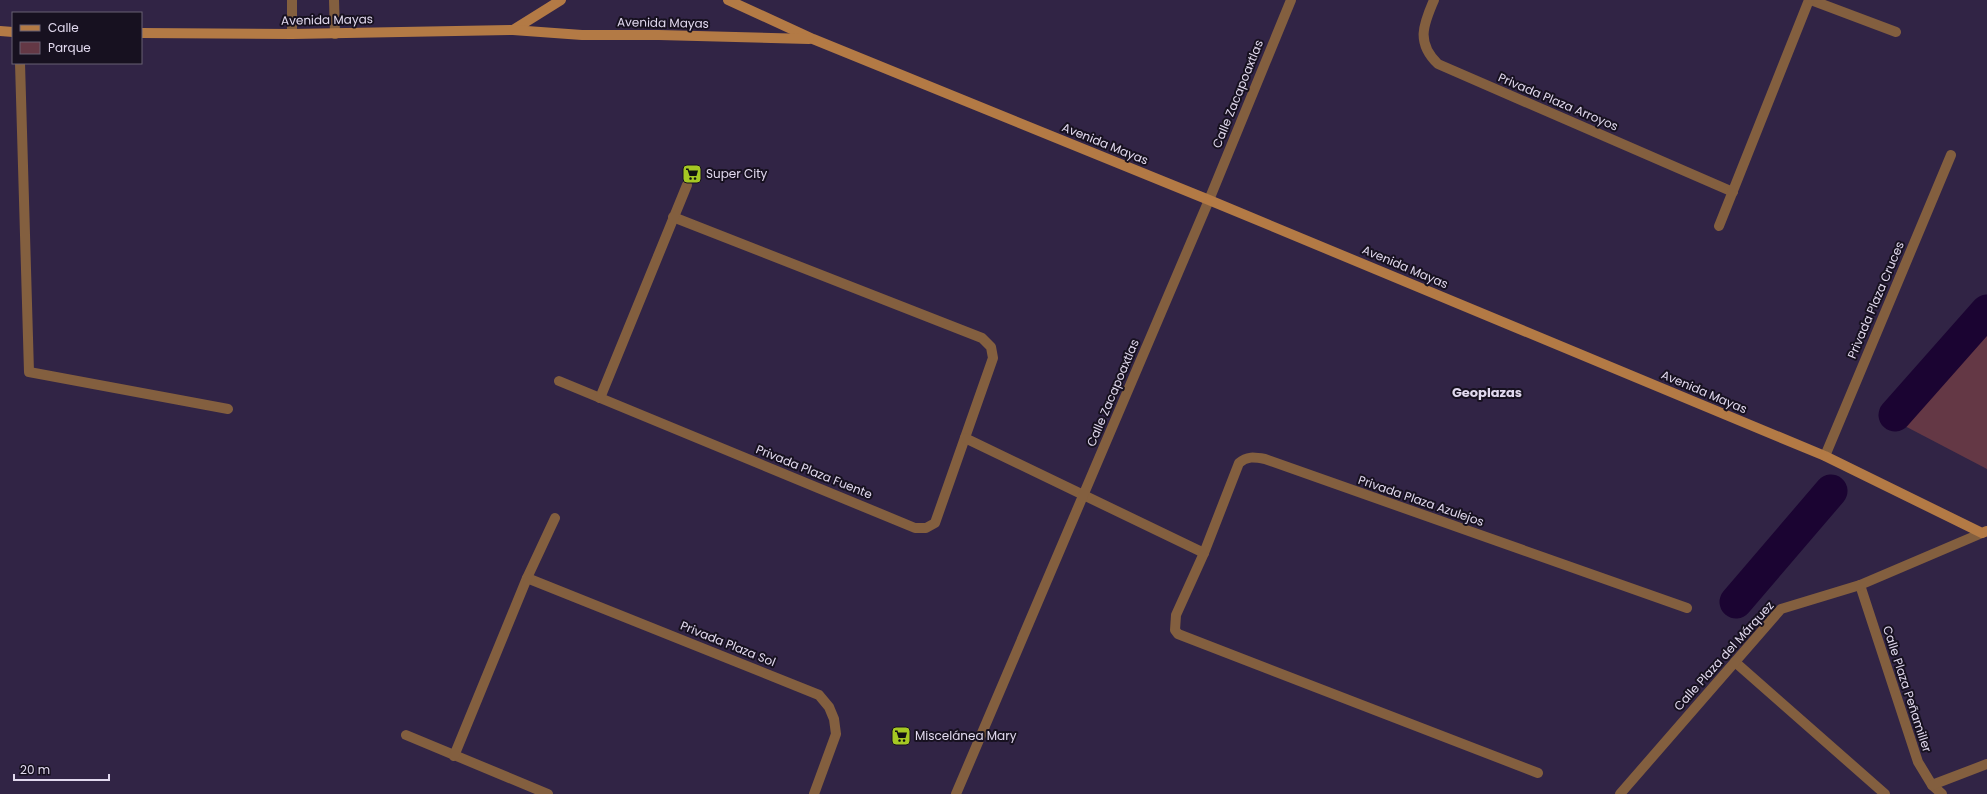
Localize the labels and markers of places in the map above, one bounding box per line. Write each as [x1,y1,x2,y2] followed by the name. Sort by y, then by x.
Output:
[681,163,703,185] supermarket icon: Super City
[706,165,768,182] place label: Super City
[890,725,912,747] supermarket icon: Miscelánea Mary
[915,727,1017,744] place label: Miscelánea Mary

